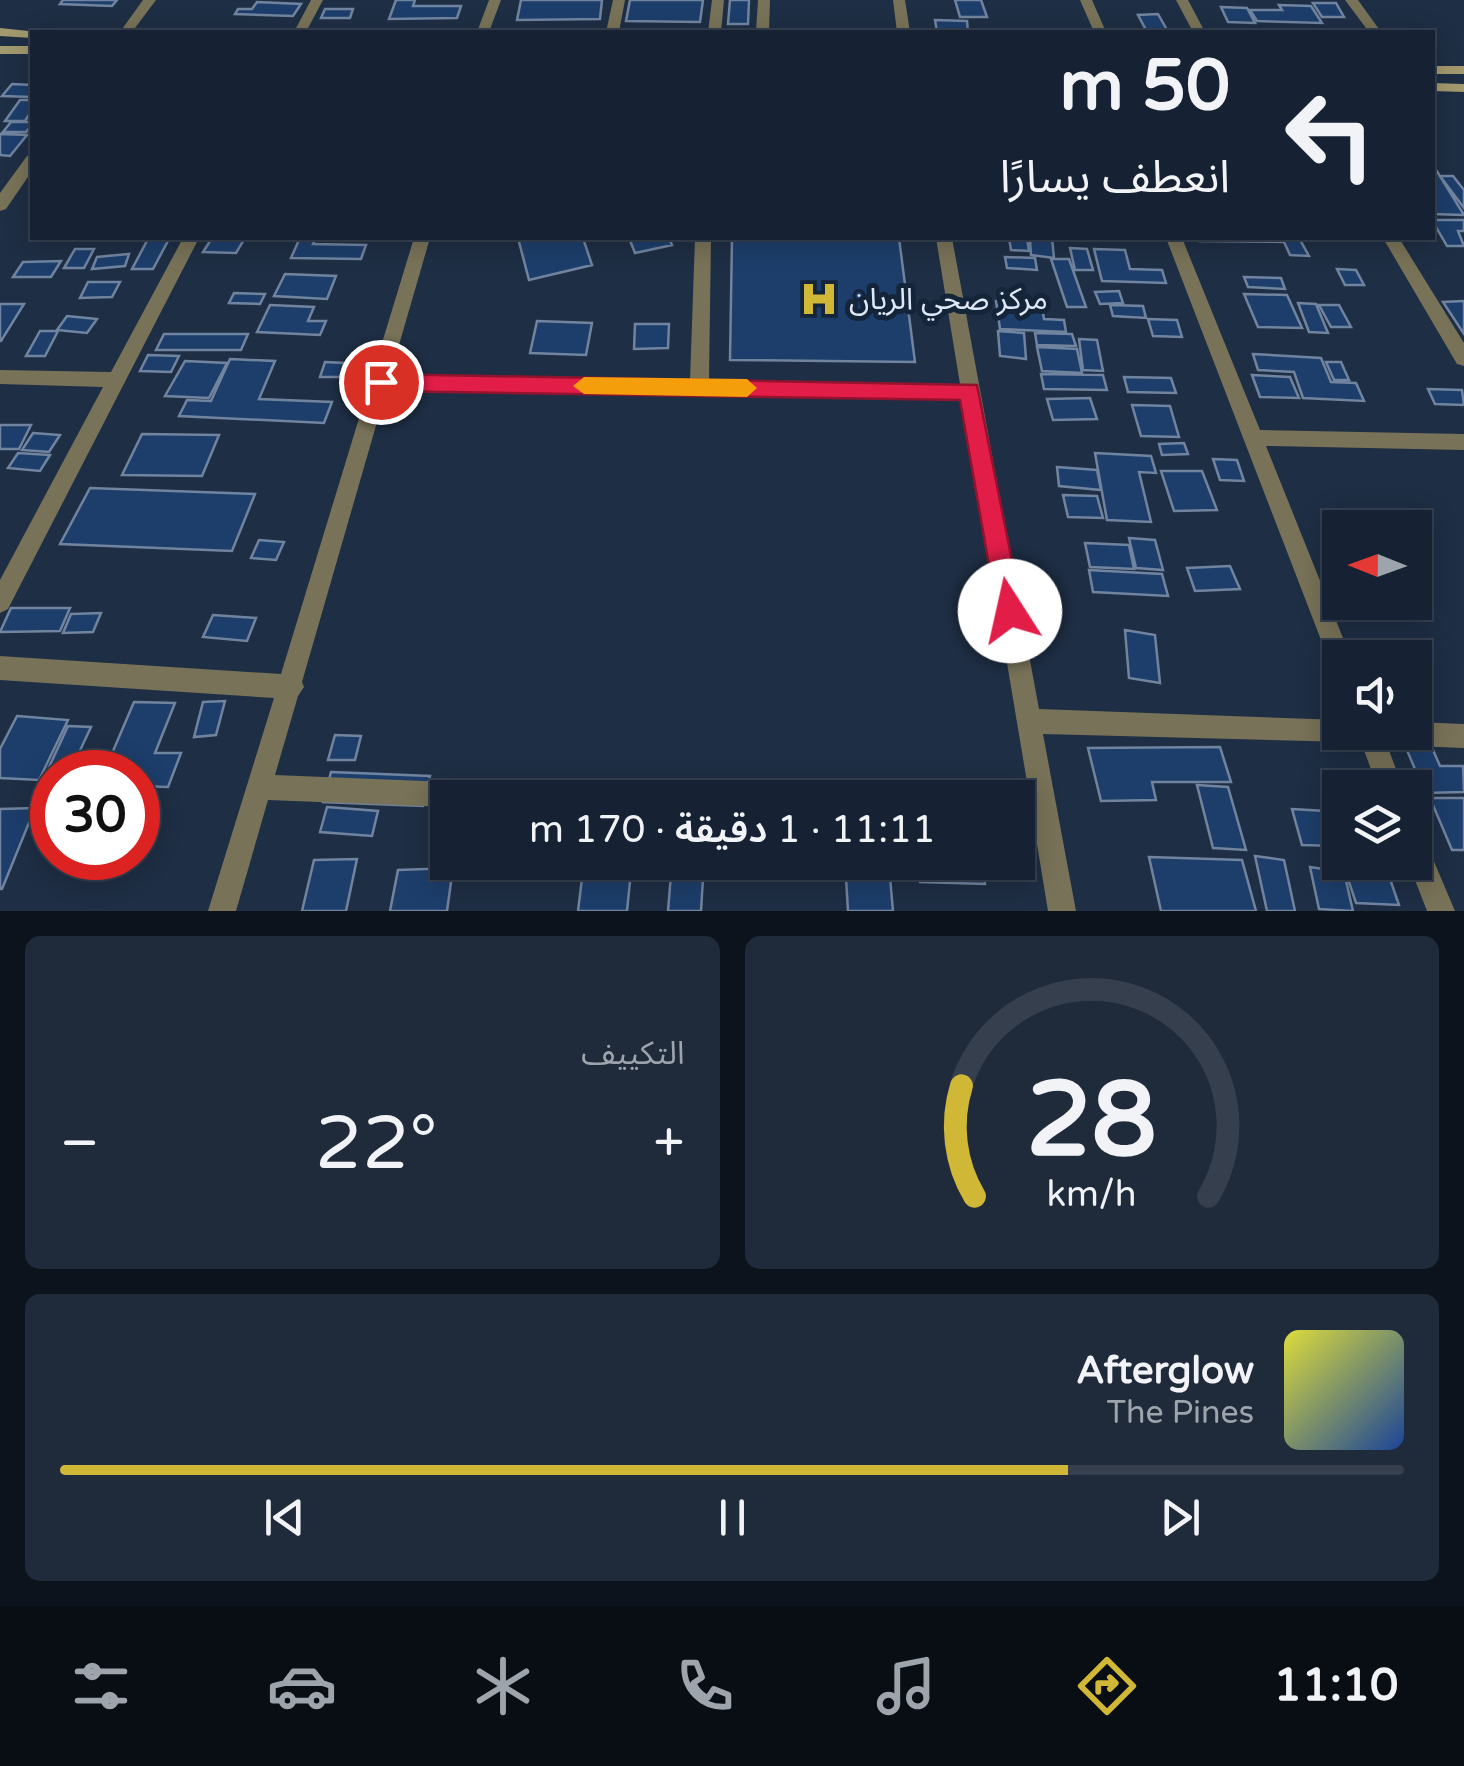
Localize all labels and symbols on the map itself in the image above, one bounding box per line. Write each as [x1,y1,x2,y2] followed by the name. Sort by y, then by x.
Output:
[798,278,840,320] hospital icon: مركز صحي الريان
[849,281,1048,321] place label: مركز صحي الريان
[339,340,424,425] pin
[1322,510,1432,620] north arrow
[958,559,1062,663] position arrow
[30,750,160,880] speed limit sign: 30

